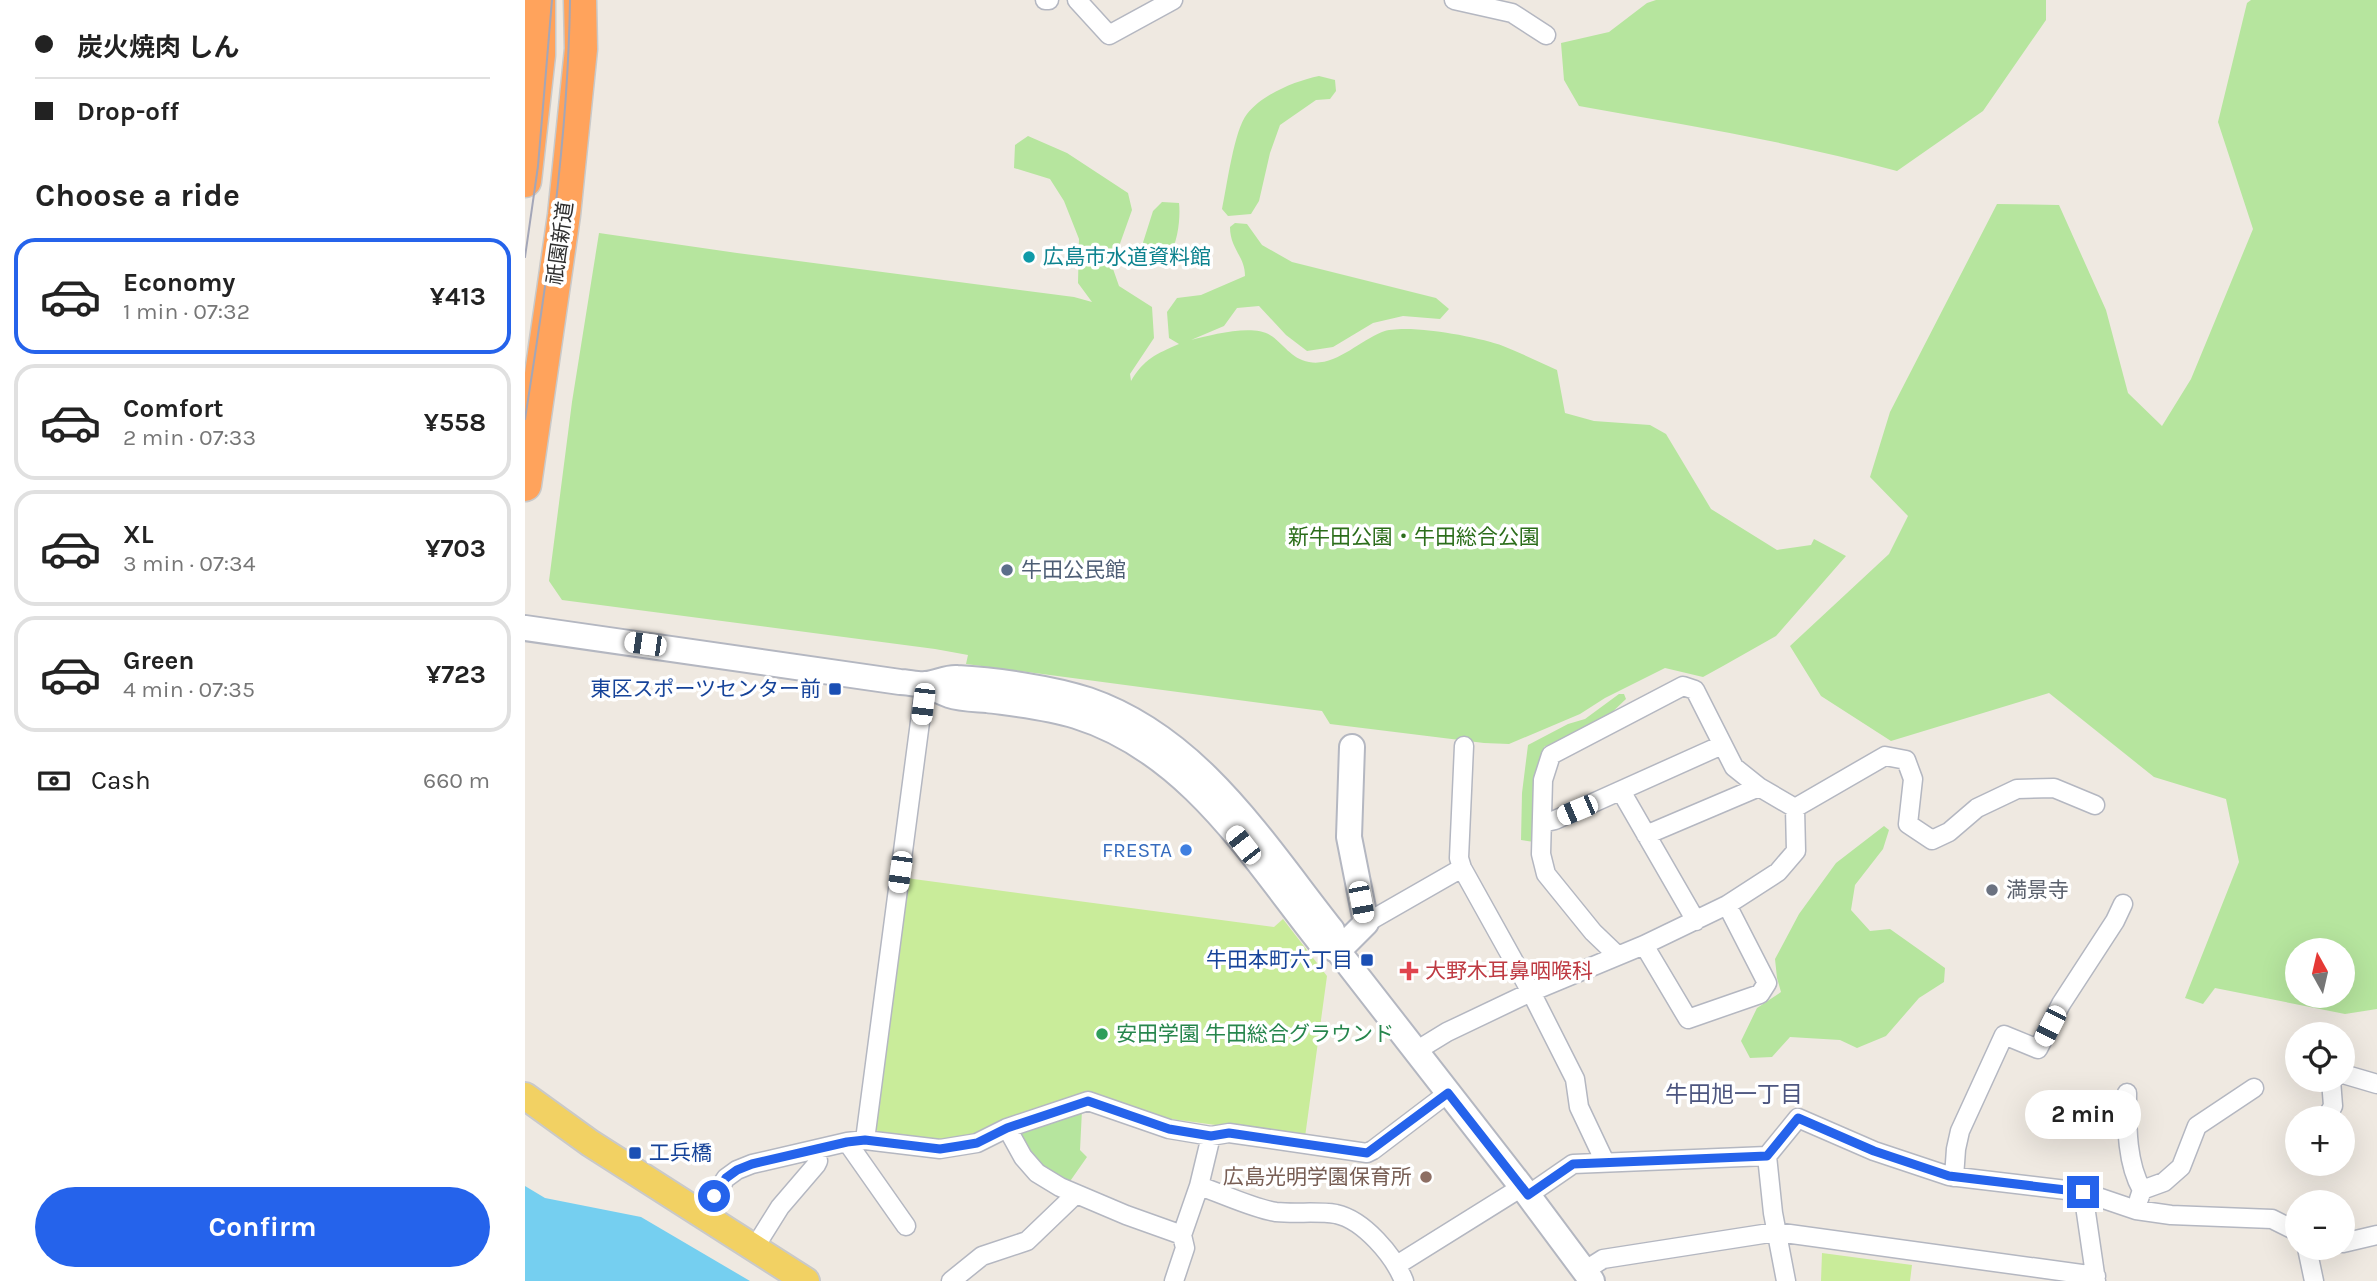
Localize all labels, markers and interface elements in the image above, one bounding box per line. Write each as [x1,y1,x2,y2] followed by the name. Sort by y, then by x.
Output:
[77,32,240,63] text: 炭火焼肉 しん
[77,96,179,127] text: Drop-off
[35,177,240,214] text: Choose a ride
[542,200,578,286] street label: 祇園新道
[1043,245,1211,269] place label: 広島市水道資料館
[1021,249,1037,265] marker: 広島市水道資料館
[39,265,102,328] icon: car
[123,267,235,298] text: Economy
[430,281,486,312] text: ¥413
[123,298,250,325] text: 1 min · 07:32
[39,391,102,454] icon: car
[123,393,224,424] text: Comfort
[424,407,486,438] text: ¥558
[123,424,256,451] text: 2 min · 07:33
[39,517,102,580] icon: car
[123,519,154,550] text: XL
[1288,525,1540,549] park label: 新牛田公園・牛田総合公園
[425,533,486,564] text: ¥703
[123,550,256,577] text: 3 min · 07:34
[1021,558,1126,582] place label: 牛田公民館
[999,562,1015,578] marker: 牛田公民館
[623,631,668,657] car
[39,643,102,706] icon: car
[123,645,195,676] text: Green
[426,659,486,690] text: ¥723
[123,676,255,703] text: 4 min · 07:35
[590,677,821,701] place label: 東区スポーツセンター前
[827,681,843,697] marker: 東区スポーツセンター前
[911,682,936,726] car
[35,762,73,800] icon: cash
[91,765,151,796] text: Cash
[423,767,490,794] text: 660 m
[1554,792,1601,828] car
[1222,822,1265,868] car
[1102,838,1172,862] place label: FRESTA
[1178,842,1194,858] marker: FRESTA
[887,850,914,894] car
[2006,878,2069,902] place label: 満景寺
[1347,879,1376,925] car
[1984,882,2000,898] marker: 満景寺
[2285,938,2355,1008] north arrow
[2285,938,2355,1260] map controls
[1206,948,1353,972] place label: 牛田本町六丁目
[1359,952,1375,968] marker: 牛田本町六丁目
[1425,959,1593,983] place label: 大野木耳鼻咽喉科
[1399,961,1419,981] marker: 大野木耳鼻咽喉科
[2032,1003,2069,1049] car
[1116,1022,1394,1046] place label: 安田学園 牛田総合グラウンド
[2285,1022,2355,1092] button: locate
[1094,1026,1110,1042] marker: 安田学園 牛田総合グラウンド
[1665,1081,1803,1108] district label: 牛田旭一丁目
[2025,1090,2141,1140] callout: 2 min
[2051,1101,2115,1128] text: 2 min
[2285,1106,2355,1176] button: +
[649,1141,712,1165] place label: 工兵橋
[627,1145,643,1161] marker: 工兵橋
[1223,1165,1412,1189] place label: 広島光明学園保育所
[1418,1169,1434,1185] marker: 広島光明学園保育所
[2067,1176,2099,1208] route end
[698,1180,730,1212] route start
[35,1187,490,1267] button: Confirm
[2285,1190,2355,1260] button: −

